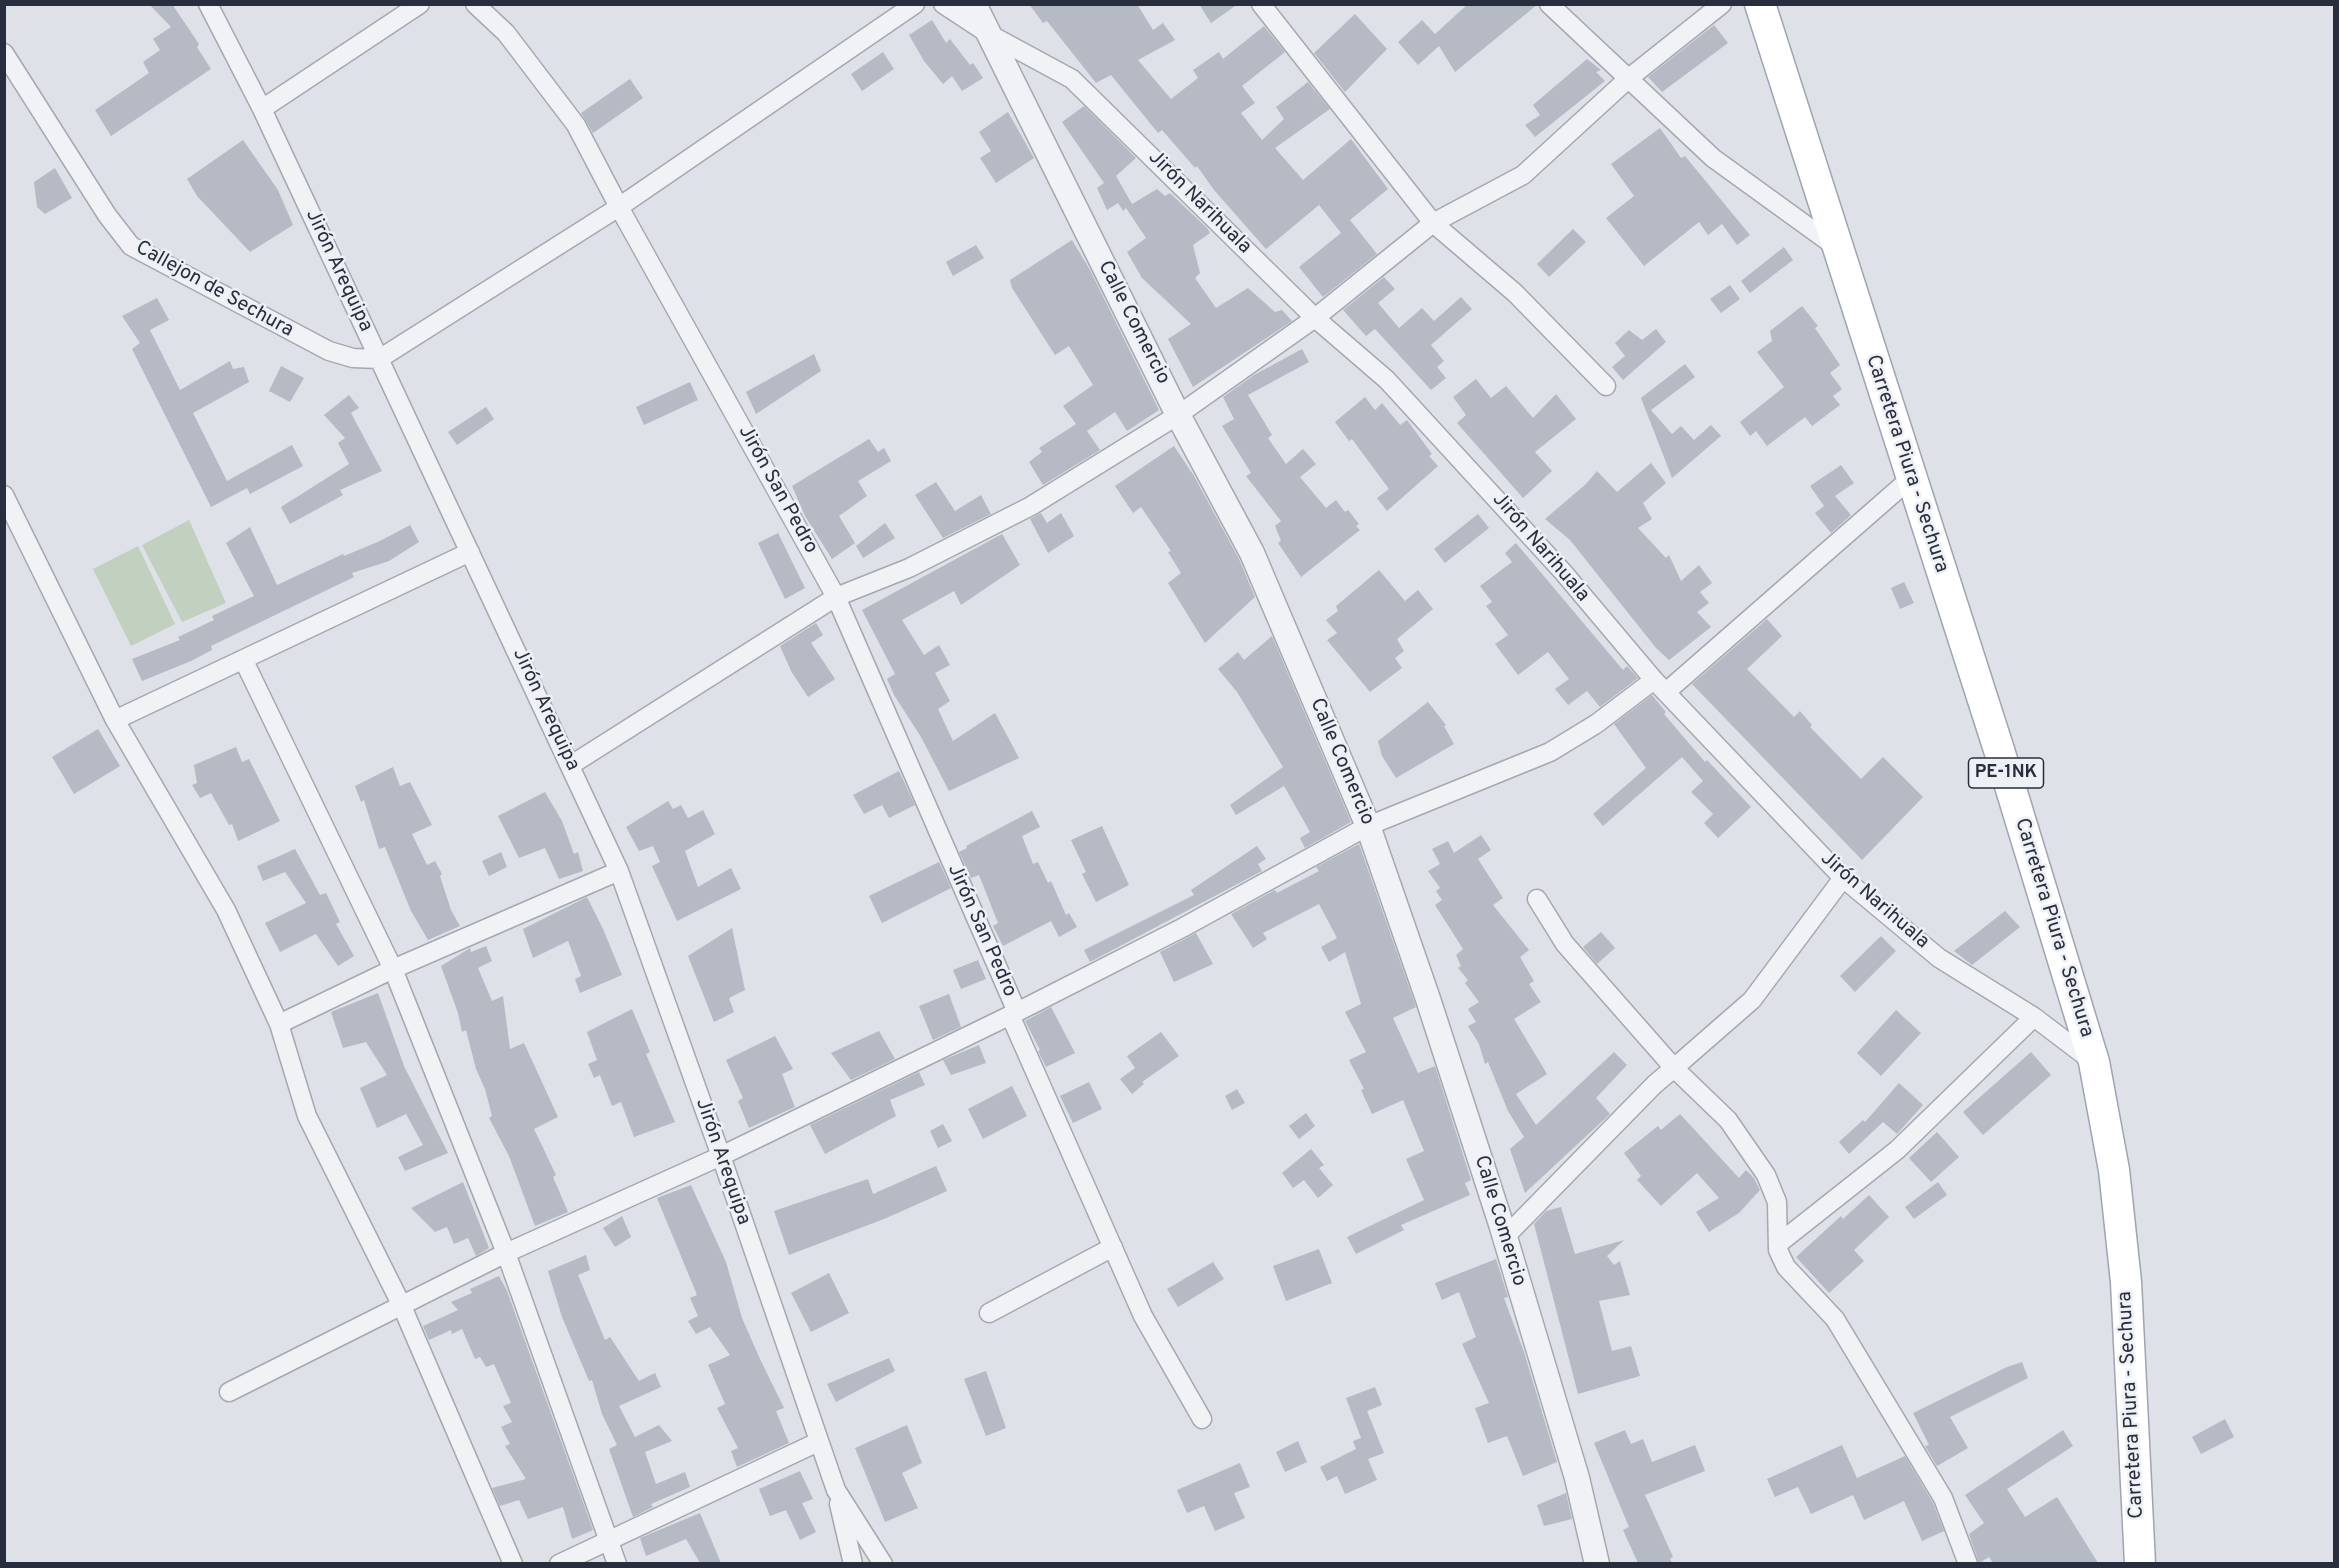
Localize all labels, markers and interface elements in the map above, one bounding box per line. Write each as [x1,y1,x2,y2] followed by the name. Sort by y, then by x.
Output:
[1142,146,1256,260] street label: Jirón Narihuala
[299,206,377,336] street label: Jirón Arequipa
[131,237,297,343] street label: Callejon de Sechura
[1092,257,1174,389] street label: Calle Comercio
[1859,352,1953,576] street label: Carretera Piura - Sechura
[732,422,822,558] street label: Jirón San Pedro
[1486,489,1594,607] street label: Jirón Narihuala
[506,645,584,775] street label: Jirón Arequipa
[1304,695,1378,829] street label: Calle Comercio
[1968,758,2044,788] road number: PE-1NK
[2008,816,2098,1040] street label: Carretera Piura - Sechura
[1815,847,1933,955] street label: Jirón Narihuala
[941,861,1021,1001] street label: Jirón San Pedro
[689,1096,755,1228] street label: Jirón Arequipa
[1468,1153,1530,1289] street label: Calle Comercio
[2114,1291,2150,1519] street label: Carretera Piura - Sechura

